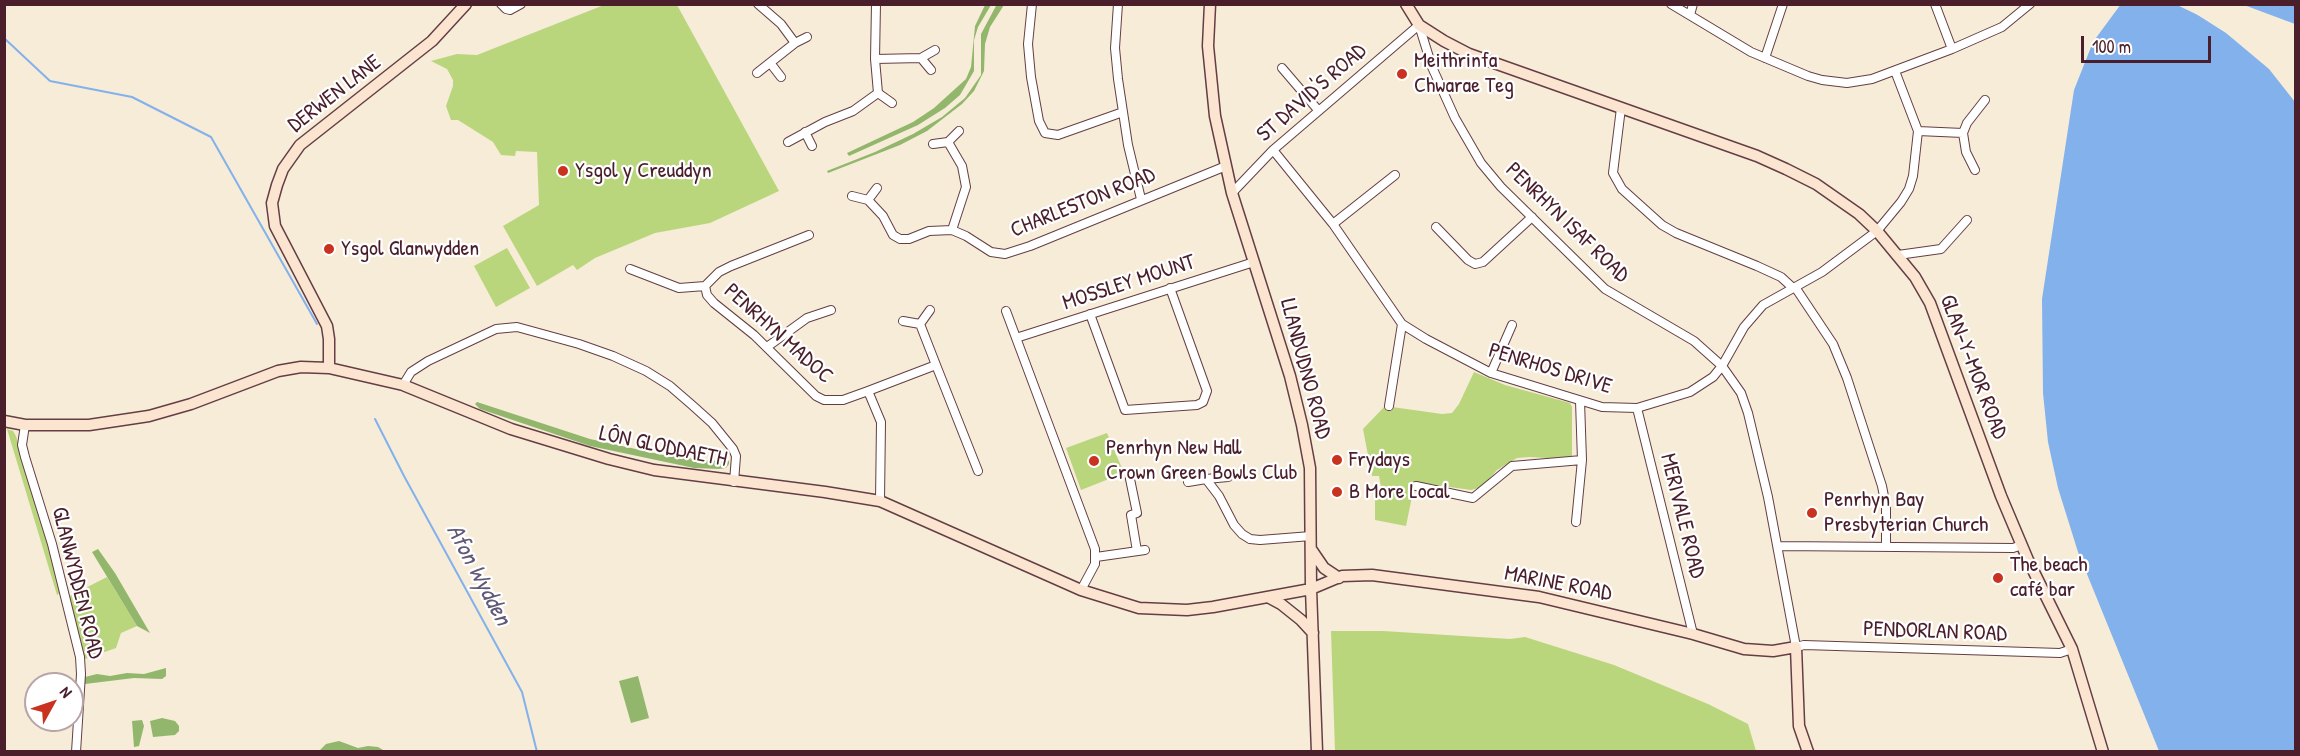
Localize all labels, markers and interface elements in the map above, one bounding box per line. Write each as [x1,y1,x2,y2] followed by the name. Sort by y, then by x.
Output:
[2084,24,2214,62] scale bar
[2092,34,2131,59] text: 100 m
[1252,38,1372,148] street label: ST DAVID'S ROAD
[1414,48,1514,100] place label: Meithrinfa Chwarae Teg
[283,50,387,138] street label: DERWEN LANE
[1395,67,1409,81] marker: Meithrinfa Chwarae Teg
[1500,157,1634,289] street label: PENRHYN ISAF ROAD
[575,158,712,184] place label: Ysgol y Creuddyn
[1007,162,1159,244] street label: CHARLESTON ROAD
[556,164,570,178] marker: Ysgol y Creuddyn
[341,236,479,262] place label: Ysgol Glanwydden
[322,242,336,256] marker: Ysgol Glanwydden
[1059,249,1199,317] street label: MOSSLEY MOUNT
[718,278,838,390] street label: PENRHYN MADOC
[1933,291,2013,443] street label: GLAN-Y-MOR ROAD
[1274,296,1336,442] street label: LLANDUDNO ROAD
[1485,338,1615,400] street label: PENRHOS DRIVE
[597,421,729,473] street label: LÔN GLODDAETH
[1106,435,1297,487] place label: Penrhyn New Hall Crown Green Bowls Club
[1349,447,1410,473] place label: Frydays
[1654,451,1710,581] street label: MERIVALE ROAD
[1330,453,1344,467] marker: Frydays
[1087,454,1101,468] marker: Penrhyn New Hall Crown Green Bowls Club
[1349,479,1450,505] place label: B More Local
[1330,485,1344,499] marker: B More Local
[1824,487,1988,538] place label: Penrhyn Bay Presbyterian Church
[45,504,109,662] street label: GLANWYDDEN ROAD
[1805,506,1819,520] marker: Penrhyn Bay Presbyterian Church
[439,519,517,631] water label: Afon Wydden
[2010,552,2088,604] place label: The beach café bar
[1502,561,1614,607] street label: MARINE ROAD
[1991,571,2005,585] marker: The beach café bar
[1863,616,2007,648] street label: PENDORLAN ROAD
[24,672,84,732] north arrow
[55,681,77,702] text: N

